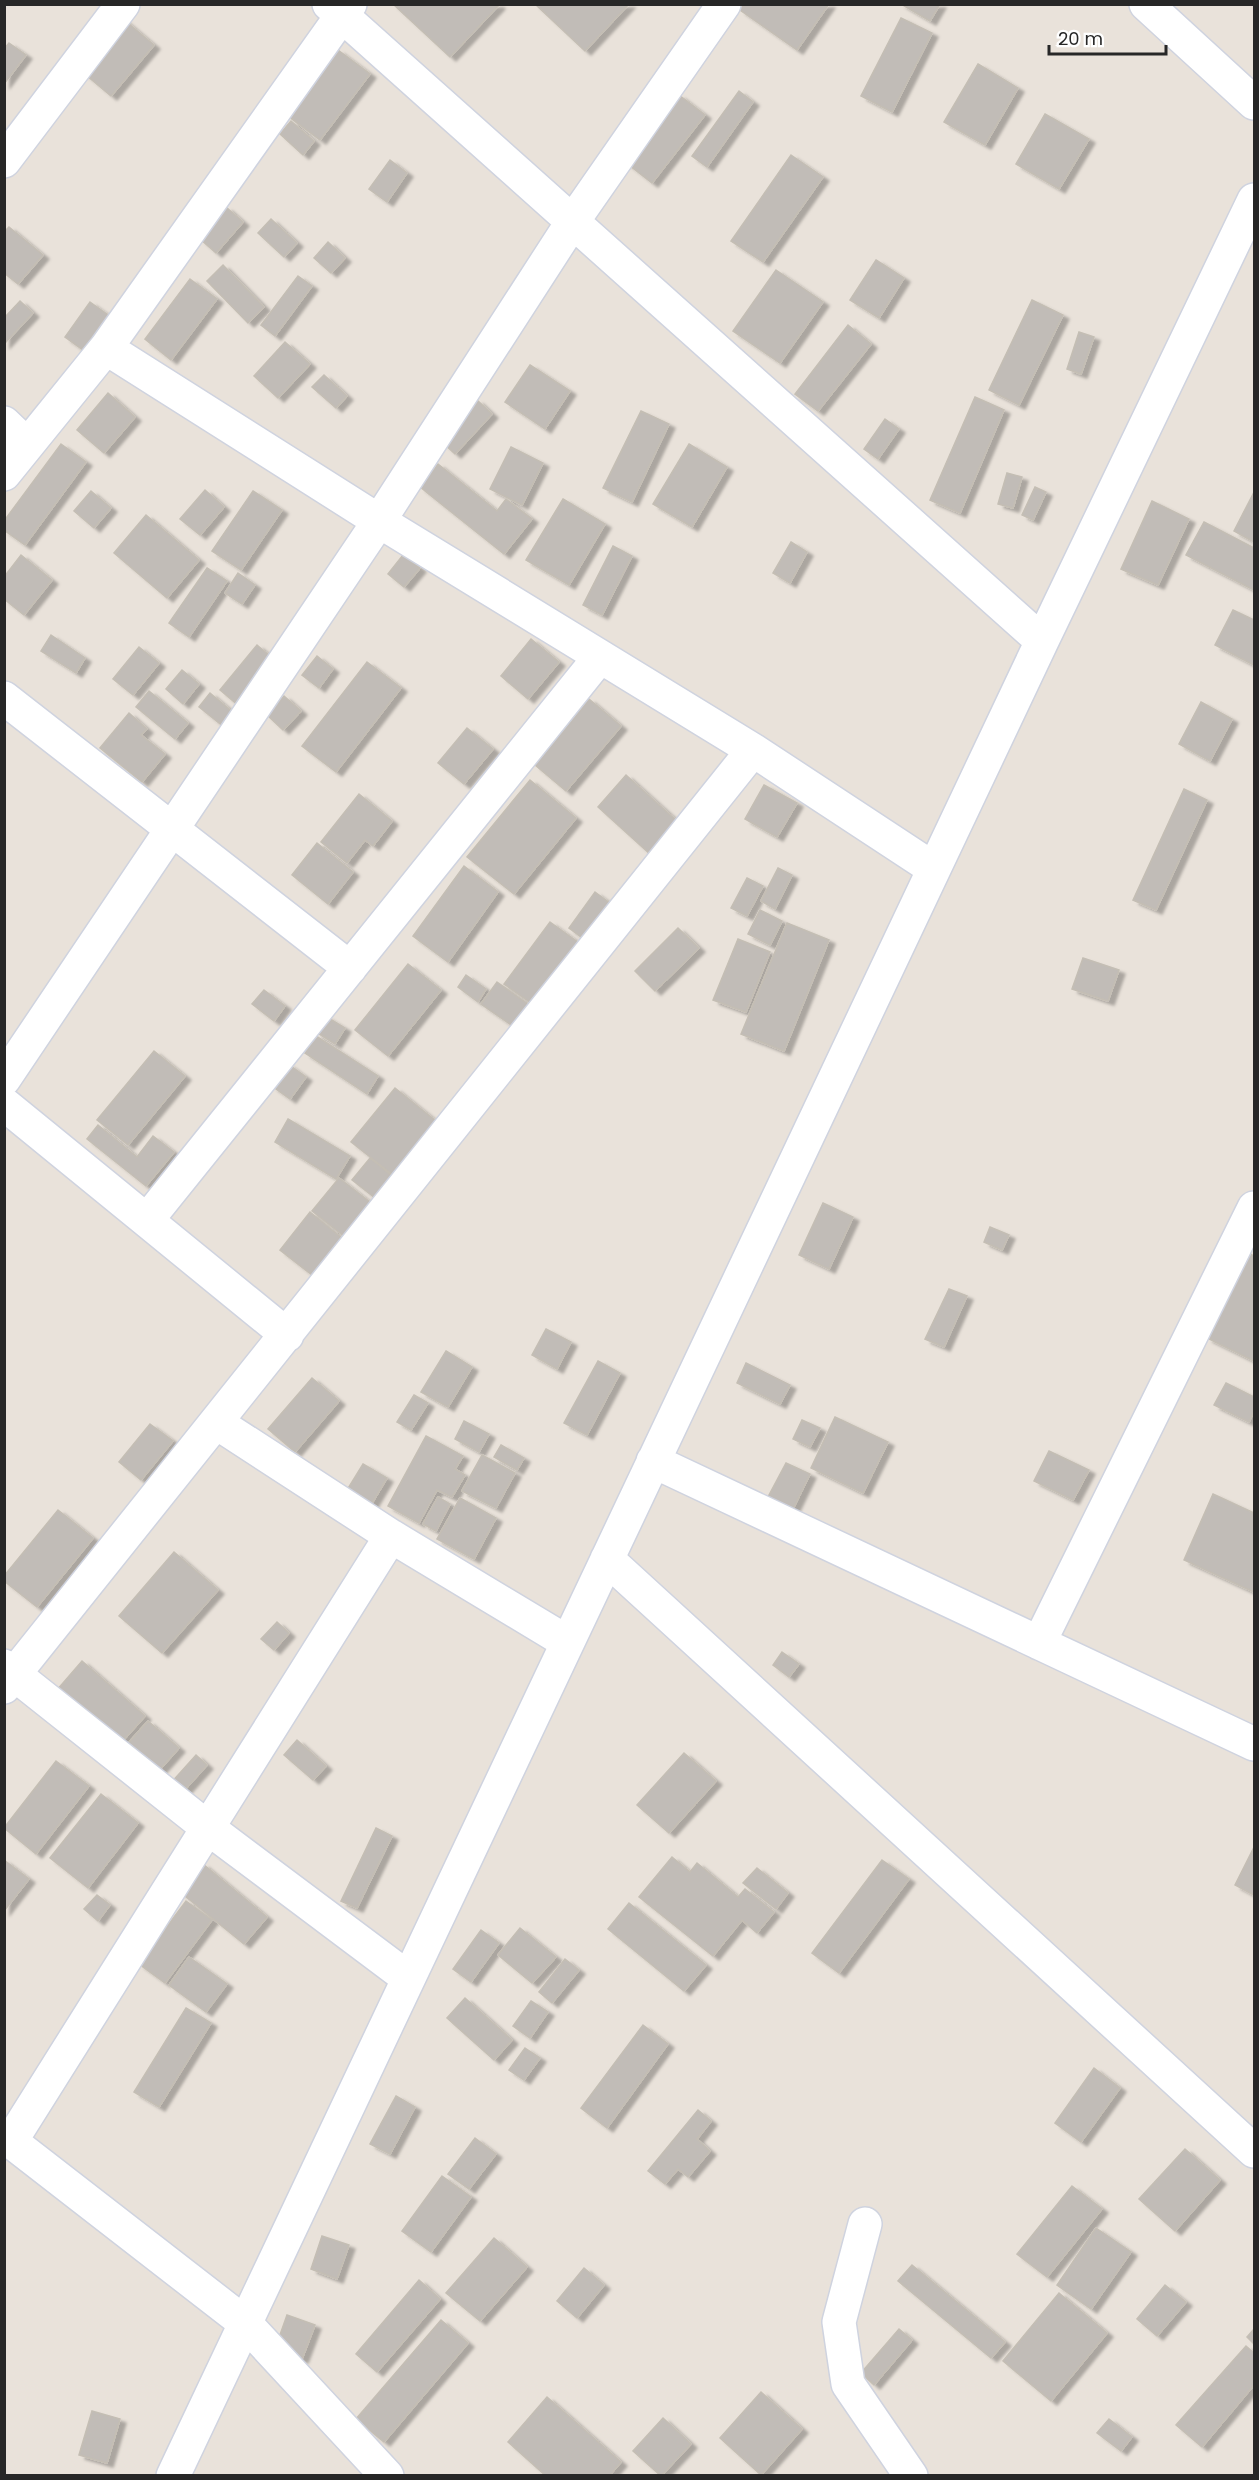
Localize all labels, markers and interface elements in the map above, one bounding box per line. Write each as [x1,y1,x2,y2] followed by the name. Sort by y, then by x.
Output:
[1049,18,1166,56] scale bar
[1058,26,1103,51] text: 20 m

